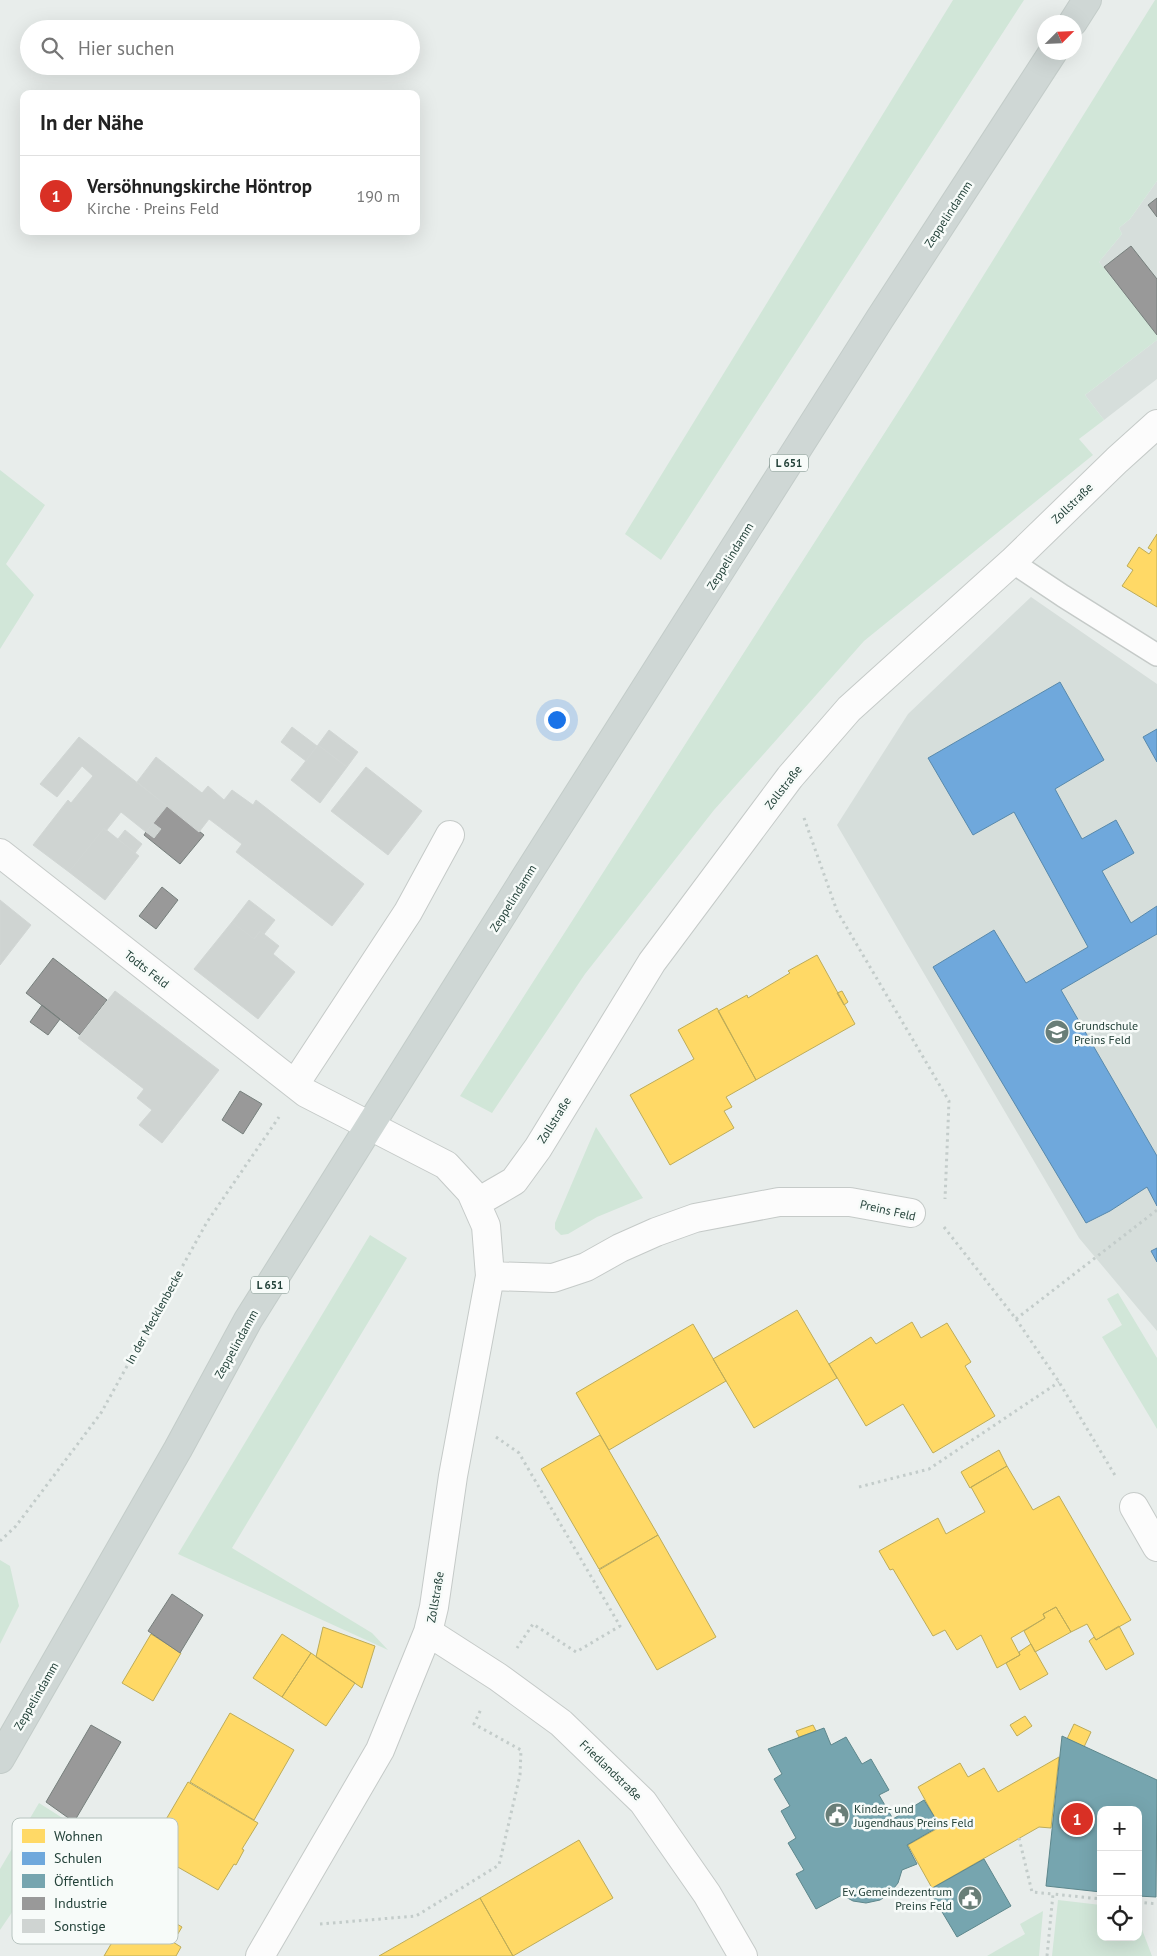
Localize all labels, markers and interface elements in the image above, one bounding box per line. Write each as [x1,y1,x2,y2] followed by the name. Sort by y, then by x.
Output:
[1037,15,1082,60] north arrow
[20,20,420,75] search box
[38,34,66,62] icon: search
[78,36,174,60] text: Hier suchen
[40,109,144,136] text: In der Nähe
[87,174,312,198] text: Versöhnungskirche Höntrop
[921,178,975,250] street label: Zeppelindamm
[51,186,61,206] text: 1
[357,186,400,206] text: 190 m
[87,198,219,218] text: Kirche · Preins Feld
[770,454,808,472] road number: L 651
[1048,480,1096,526] street label: Zollstraße
[703,520,757,592] street label: Zeppelindamm
[544,707,570,733] your location
[761,762,805,812] street label: Zollstraße
[486,862,540,934] street label: Zeppelindamm
[122,947,172,991] street label: Todts Feld
[1074,1018,1138,1047] place label: Grundschule Preins Feld
[1044,1019,1070,1045] school or university icon: Grundschule Preins Feld
[534,1094,574,1146] street label: Zollstraße
[859,1196,917,1224] street label: Preins Feld
[122,1267,186,1367] street label: In der Mecklenbecke
[251,1276,289,1294] road number: L 651
[211,1307,261,1381] street label: Zeppelindamm
[423,1570,447,1624] street label: Zollstraße
[10,1659,62,1733] street label: Zeppelindamm
[577,1737,645,1803] street label: Friedlandstraße
[1061,1800,1093,1838] pin: 1
[853,1801,974,1830] place label: Kinder- und Jugendhaus Preins Feld
[824,1802,850,1828] public building icon: Kinder- und Jugendhaus Preins Feld
[1097,1806,1142,1941] map controls
[1097,1806,1142,1851] button: +
[12,1818,178,1944] legend
[54,1827,103,1845] text: Wohnen
[54,1849,102,1867] text: Schulen
[1097,1851,1142,1896] button: −
[54,1872,114,1890] text: Öffentlich
[842,1884,952,1913] place label: Ev. Gemeindezentrum Preins Feld
[957,1885,983,1911] public building icon: Ev. Gemeindezentrum Preins Feld
[54,1894,107,1912] text: Industrie
[1097,1896,1142,1941] button: locate
[54,1917,106,1935] text: Sonstige

